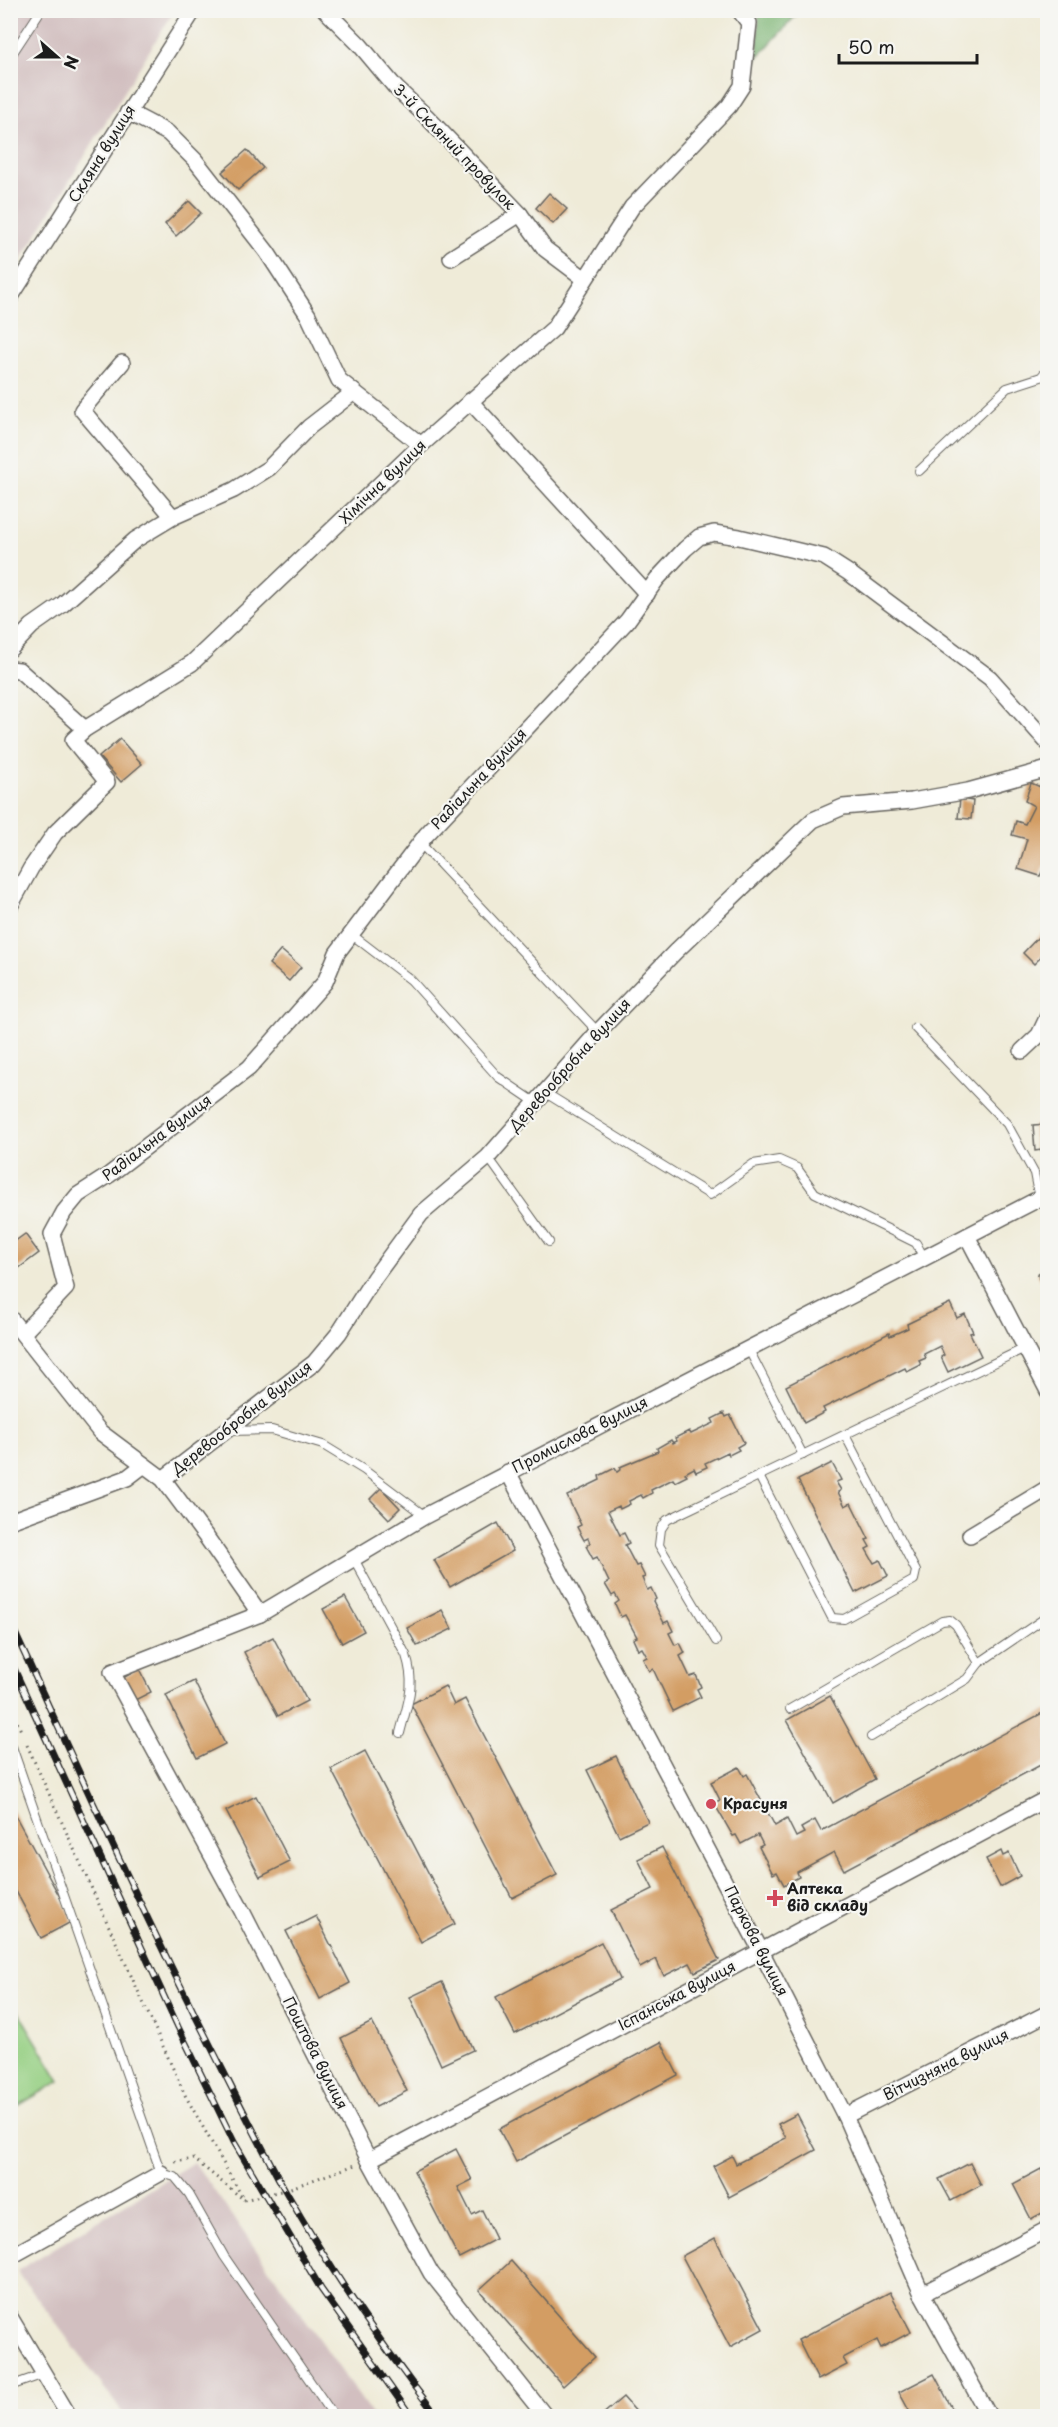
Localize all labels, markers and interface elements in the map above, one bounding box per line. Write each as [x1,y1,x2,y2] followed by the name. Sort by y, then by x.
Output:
[27,27,87,87] north arrow
[839,27,977,65] scale bar
[848,33,895,60] text: 50 m
[58,53,85,73] text: N
[389,78,522,214] street label: 3-й Скляний провулок
[61,100,140,207] street label: Скляна вулиця
[333,433,431,529] street label: Хімічна вулиця
[425,722,531,834] street label: Радіальна вулиця
[502,992,635,1137] street label: Деревообробна вулиця
[97,1088,216,1186] street label: Радіальна вулиця
[165,1355,316,1480] street label: Деревообробна вулиця
[507,1389,651,1478] street label: Промислова вулиця
[723,1791,788,1814] place label: Красуня
[704,1797,718,1811] marker: Красуня
[787,1876,868,1916] place label: Аптека від складу
[720,1881,795,2000] street label: Паркова вулиця
[768,1891,782,1905] marker: Аптека від складу
[613,1954,739,2035] street label: Іспанська вулиця
[278,1992,355,2113] street label: Поштова вулиця
[878,2022,1012,2105] street label: Вітчизняна вулиця

